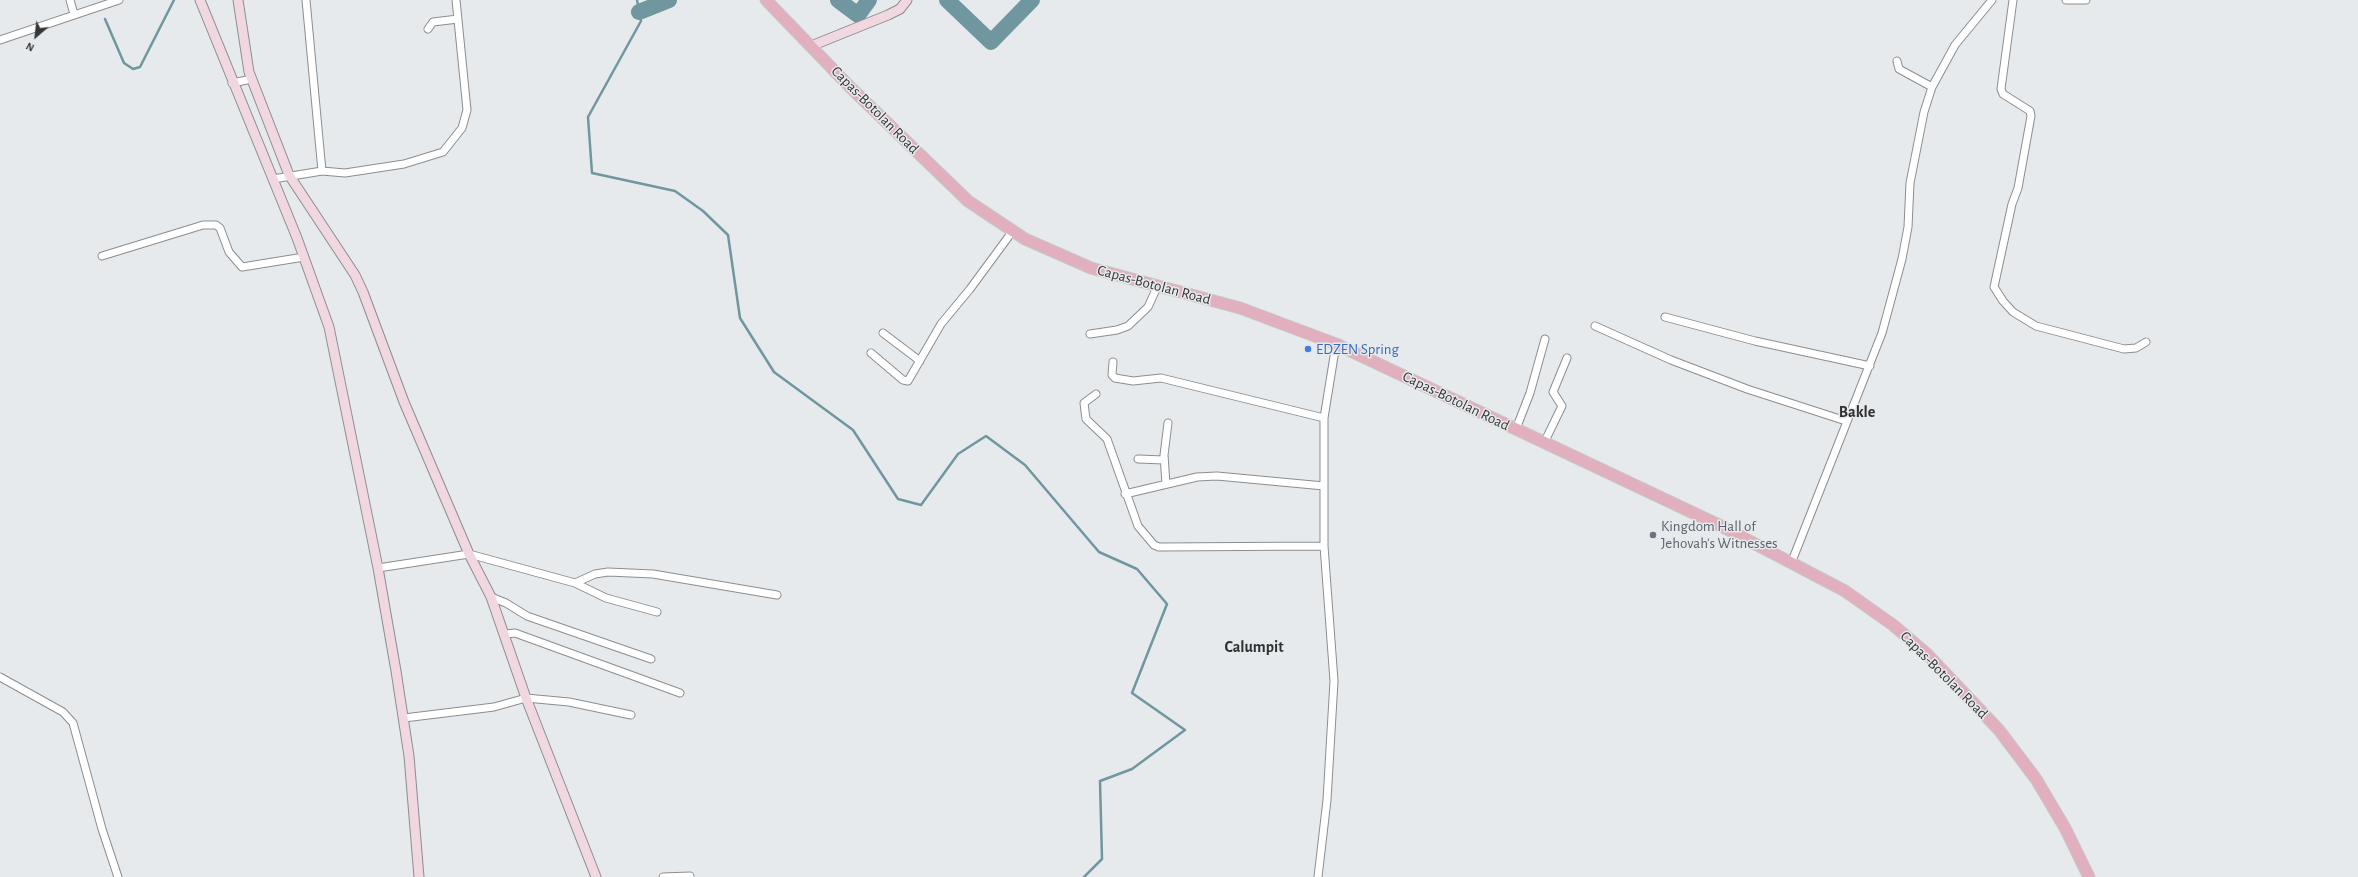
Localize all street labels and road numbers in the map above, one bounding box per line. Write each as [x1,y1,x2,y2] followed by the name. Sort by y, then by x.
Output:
[827,62,923,158] street label: Capas-Botolan Road
[1095,261,1213,309] street label: Capas-Botolan Road
[1400,367,1512,435] street label: Capas-Botolan Road
[1896,627,1992,723] street label: Capas-Botolan Road

